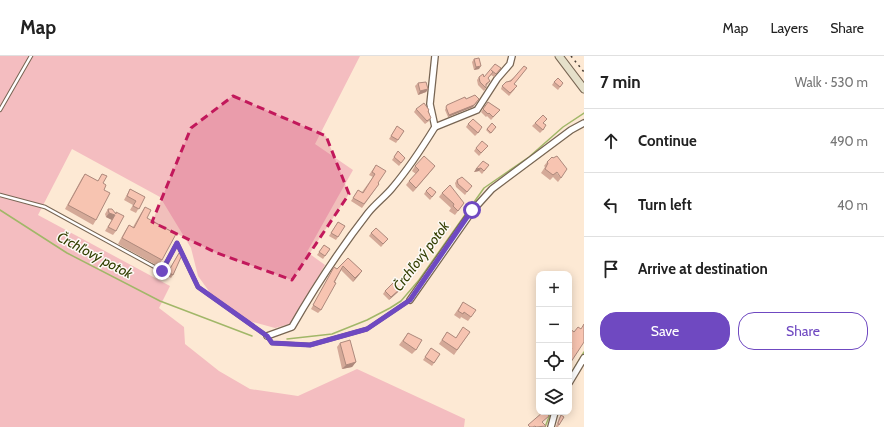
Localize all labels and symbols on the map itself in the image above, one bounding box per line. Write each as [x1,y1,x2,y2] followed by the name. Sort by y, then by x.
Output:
[463,201,481,219] route start
[389,217,454,295] water label: Črchľový potok
[54,228,137,283] water label: Črchľový potok
[153,262,171,280] route end

